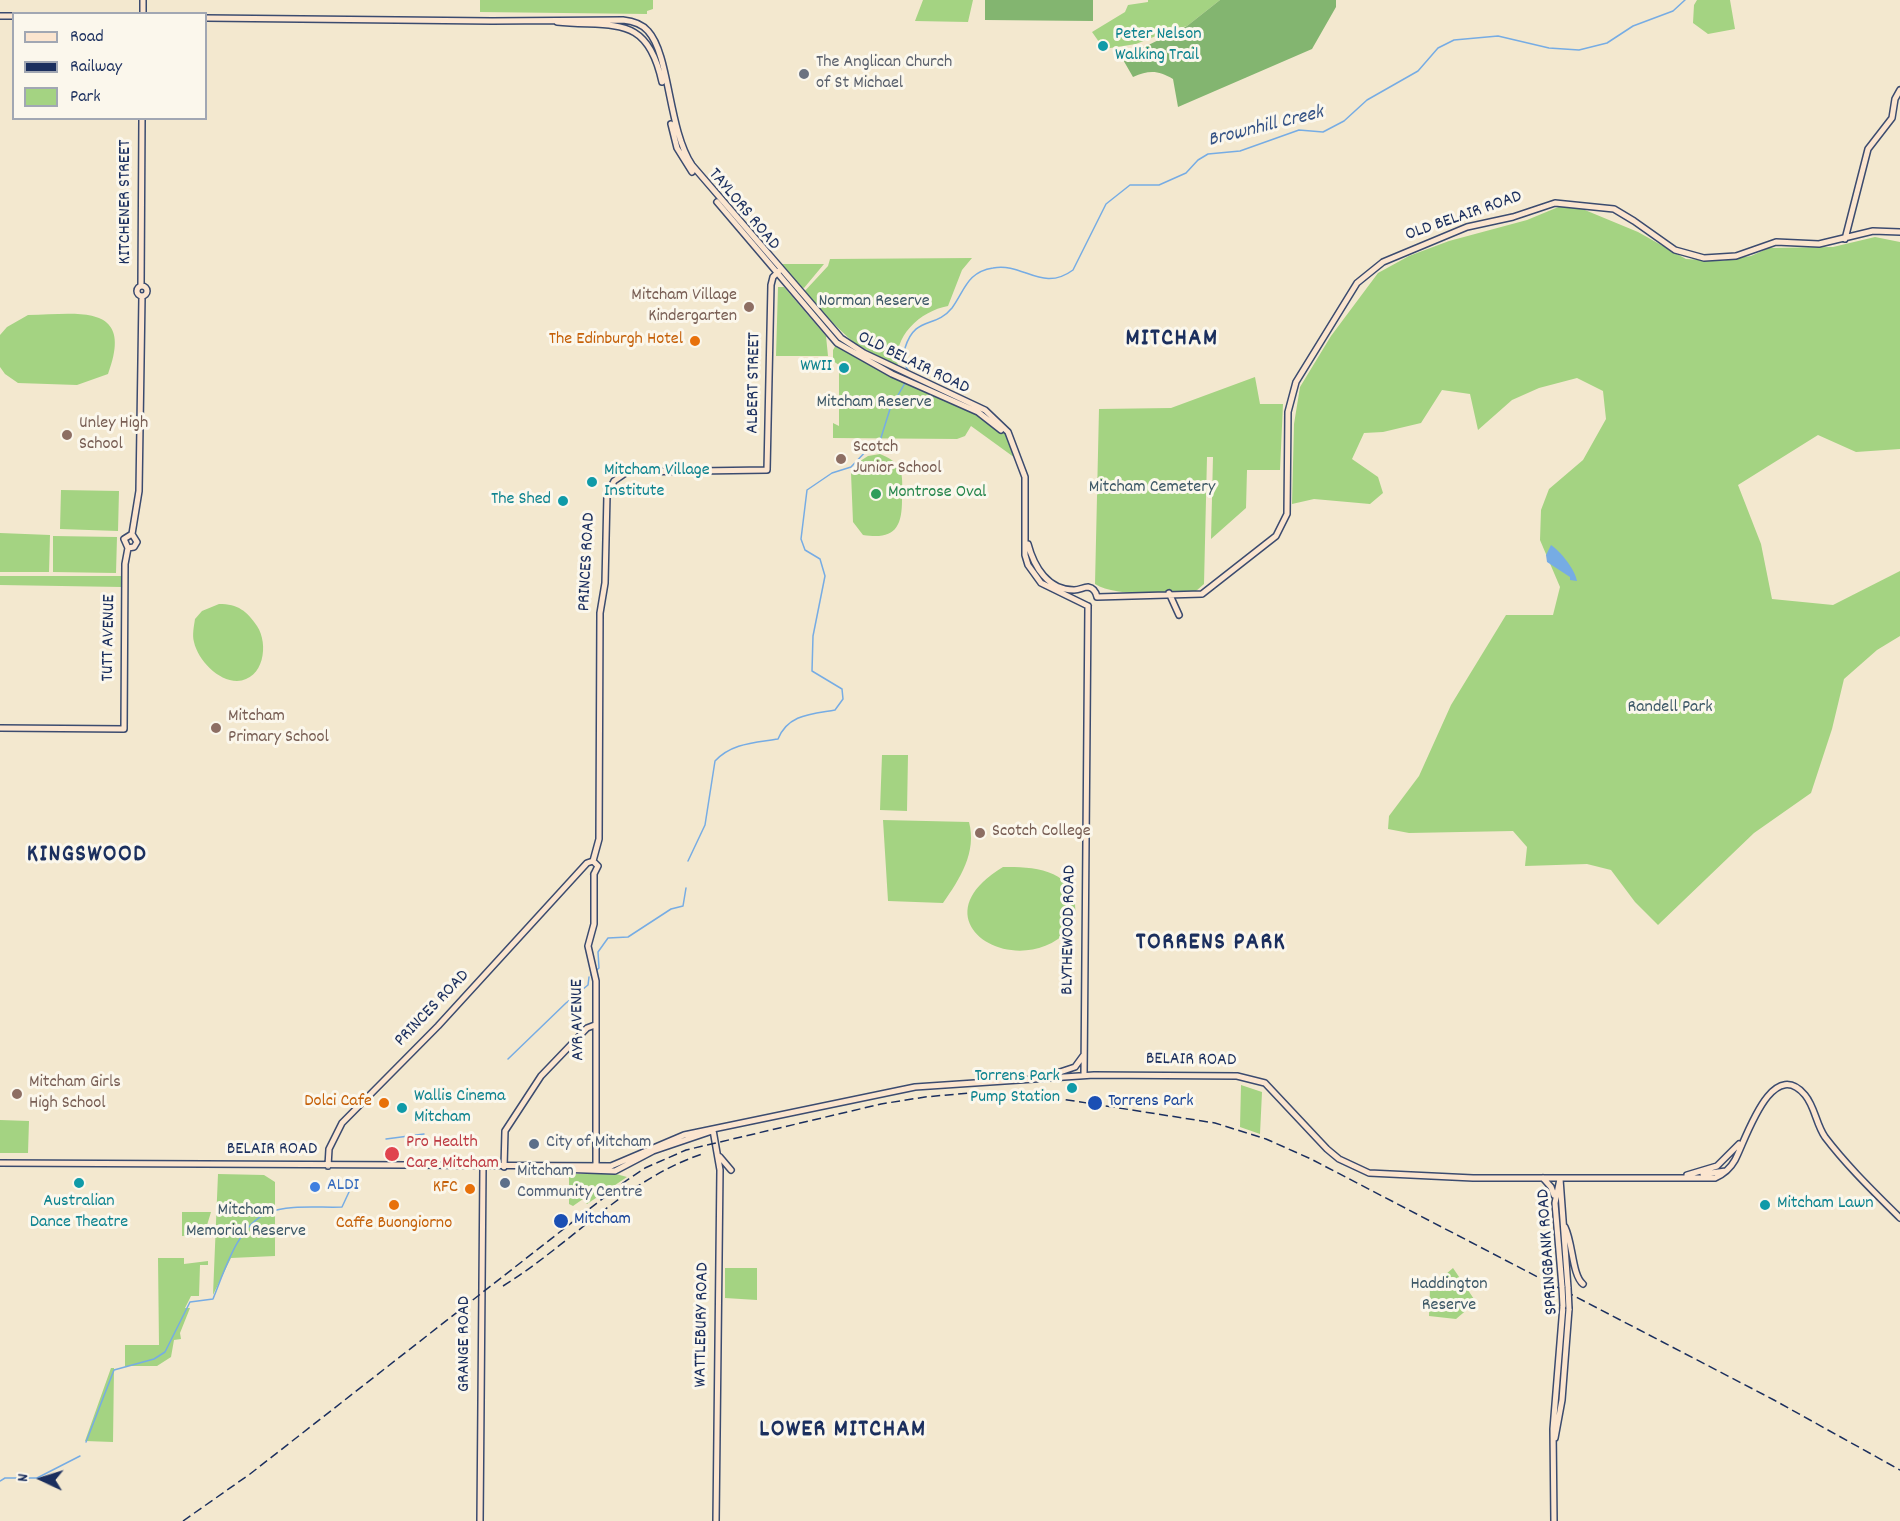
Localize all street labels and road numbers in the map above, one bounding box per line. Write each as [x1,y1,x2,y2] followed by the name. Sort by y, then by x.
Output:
[116,140,138,264] street label: KITCHENER STREET
[702,165,784,255] street label: TAYLORS ROAD
[1403,187,1525,247] street label: OLD BELAIR ROAD
[854,328,972,400] street label: OLD BELAIR ROAD
[743,332,767,434] street label: ALBERT STREET
[575,512,601,612] street label: PRINCES ROAD
[98,594,122,682] street label: TUTT AVENUE
[1058,865,1082,995] street label: BLYTHEWOOD ROAD
[391,966,475,1052] street label: PRINCES ROAD
[567,979,591,1061] street label: AYR AVENUE
[1146,1049,1236,1073] street label: BELAIR ROAD
[227,1140,317,1162] street label: BELAIR ROAD
[1534,1188,1564,1316] street label: SPRINGBANK ROAD
[691,1262,715,1388] street label: WATTLEBURY ROAD
[455,1296,477,1392] street label: GRANGE ROAD

